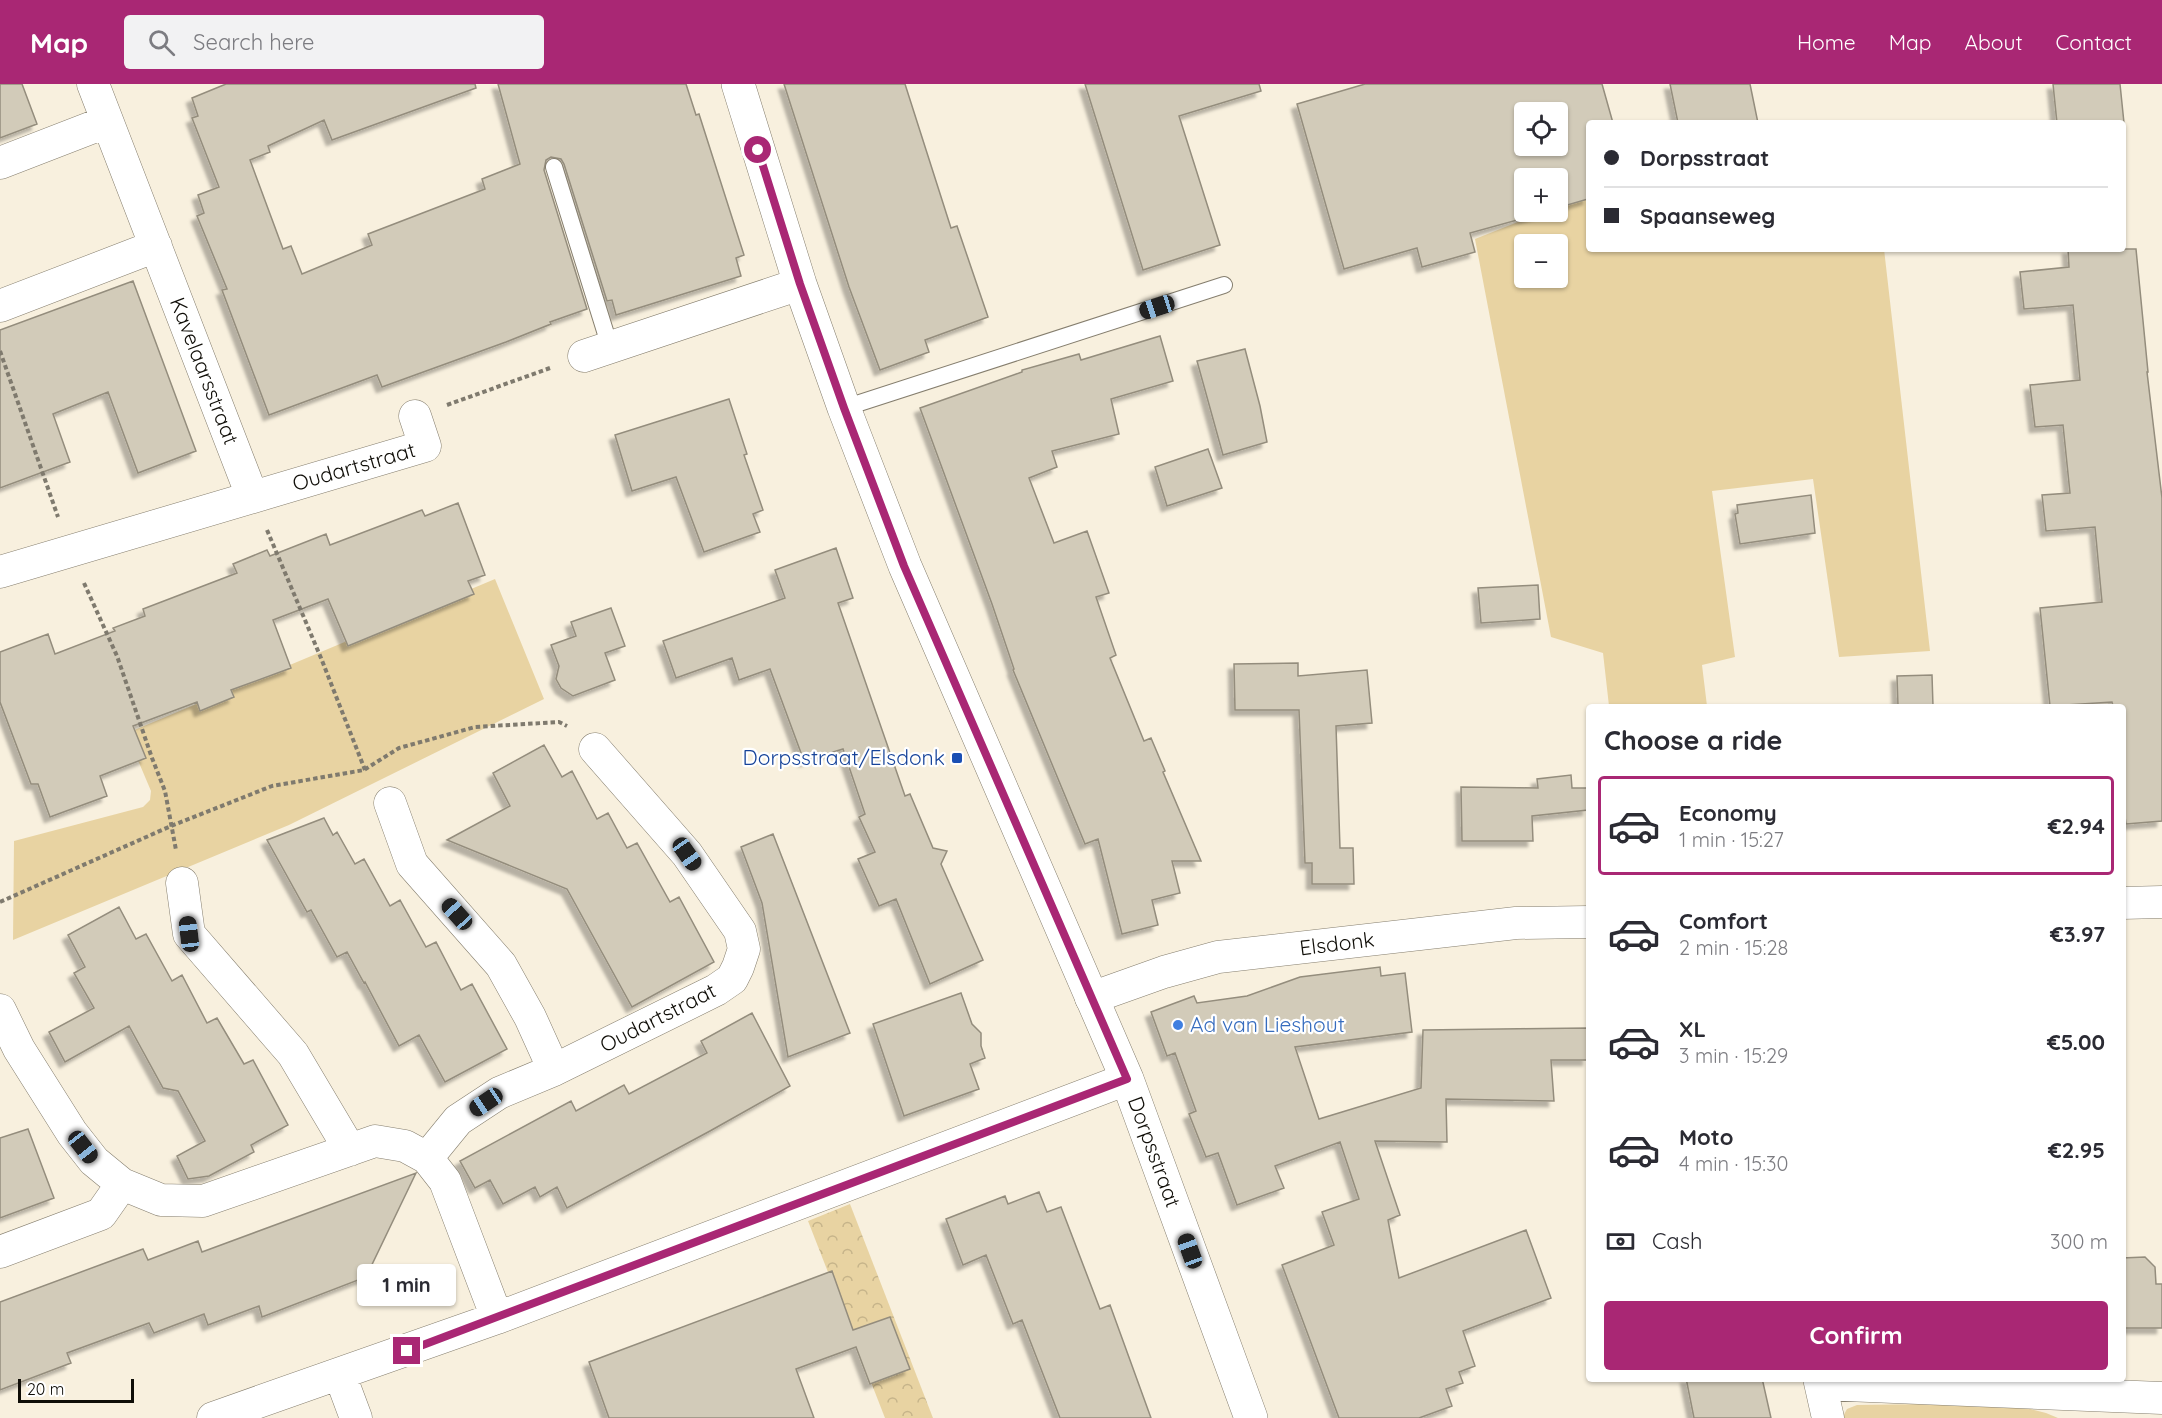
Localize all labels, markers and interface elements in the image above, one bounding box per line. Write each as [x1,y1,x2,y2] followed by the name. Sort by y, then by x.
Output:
[124,15,544,69] search box
[30,25,88,60] text: Map
[145,26,178,59] icon: search
[193,28,315,56] text: Search here
[1797,29,1856,55] text: Home
[1889,29,1932,55] text: Map
[1965,29,2023,55] text: About
[2056,29,2132,55] text: Contact
[1514,102,1568,288] map controls
[1514,102,1568,156] button: locate
[744,136,771,163] route start
[1640,144,1769,172] text: Dorpsstraat
[1514,168,1568,222] button: +
[1640,202,1775,230] text: Spaanseweg
[1514,234,1568,288] button: −
[165,293,245,448] street label: Kavelaarsstraat
[1137,293,1177,321] car
[289,436,418,496] street label: Oudartstraat
[1604,723,1782,757] text: Choose a ride
[742,744,945,770] place label: Dorpsstraat/Elsdonk
[950,751,964,765] marker: Dorpsstraat/Elsdonk
[1607,799,1661,853] icon: car
[1679,799,1777,827] text: Economy
[2048,812,2105,840] text: €2.94
[1679,827,1784,852] text: 1 min · 15:27
[669,834,705,874] car
[438,895,476,933] car
[1607,907,1661,961] icon: car
[1679,907,1768,935] text: Comfort
[178,915,200,953] car
[2050,920,2105,948] text: €3.97
[1298,926,1376,961] street label: Elsdonk
[1679,935,1788,960] text: 2 min · 15:28
[595,977,720,1057] street label: Oudartstraat
[1190,1011,1345,1037] place label: Ad van Lieshout
[1607,1015,1661,1069] icon: car
[1679,1015,1706,1043] text: XL
[1171,1018,1185,1032] marker: Ad van Lieshout
[2047,1028,2105,1056] text: €5.00
[1679,1043,1788,1068] text: 3 min · 15:29
[466,1084,506,1120] car
[1123,1093,1187,1211] street label: Dorpsstraat
[1607,1123,1661,1177] icon: car
[1679,1123,1733,1151] text: Moto
[65,1127,101,1167] car
[2048,1136,2105,1164] text: €2.95
[1679,1151,1788,1176] text: 4 min · 15:30
[1604,1225,1637,1258] icon: cash
[1652,1227,1703,1255] text: Cash
[2050,1229,2108,1254] text: 300 m
[1175,1231,1205,1271] car
[358,1264,456,1306] callout: 1 min
[382,1272,431,1297] text: 1 min
[1604,1301,2108,1370] button: Confirm
[393,1337,420,1364] route end
[18,1376,134,1404] scale bar
[27,1379,64,1399] text: 20 m

